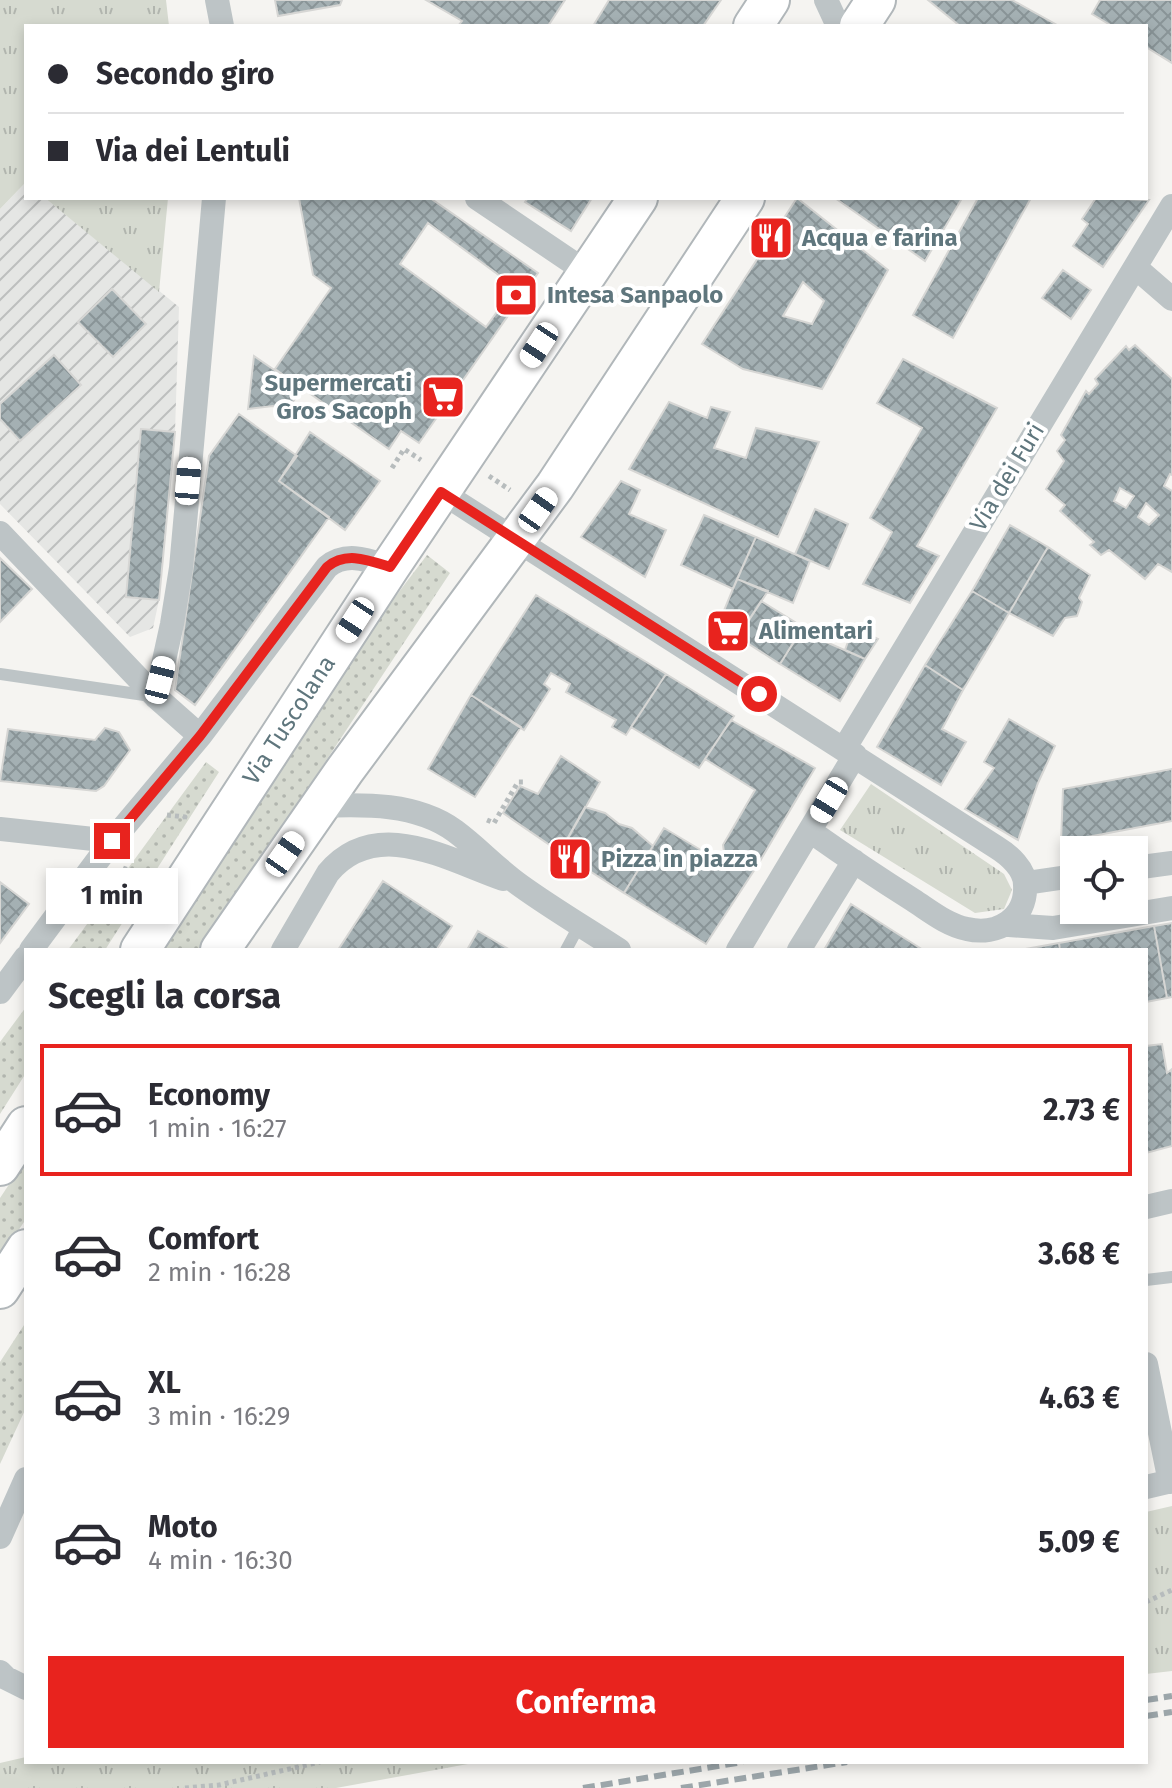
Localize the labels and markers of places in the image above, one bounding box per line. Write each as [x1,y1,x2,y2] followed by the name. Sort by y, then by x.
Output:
[747,214,795,262] restaurant icon: Acqua e farina
[801,224,958,252] place label: Acqua e farina
[492,271,540,319] bank icon: Intesa Sanpaolo
[547,281,723,309] place label: Intesa Sanpaolo
[264,369,412,425] place label: Supermercati Gros Sacoph
[419,373,467,421] supermarket icon: Supermercati Gros Sacoph
[704,607,752,655] supermarket icon: Alimentari
[758,617,873,645] place label: Alimentari
[546,835,594,883] restaurant icon: Pizza in piazza
[601,845,758,873] place label: Pizza in piazza

